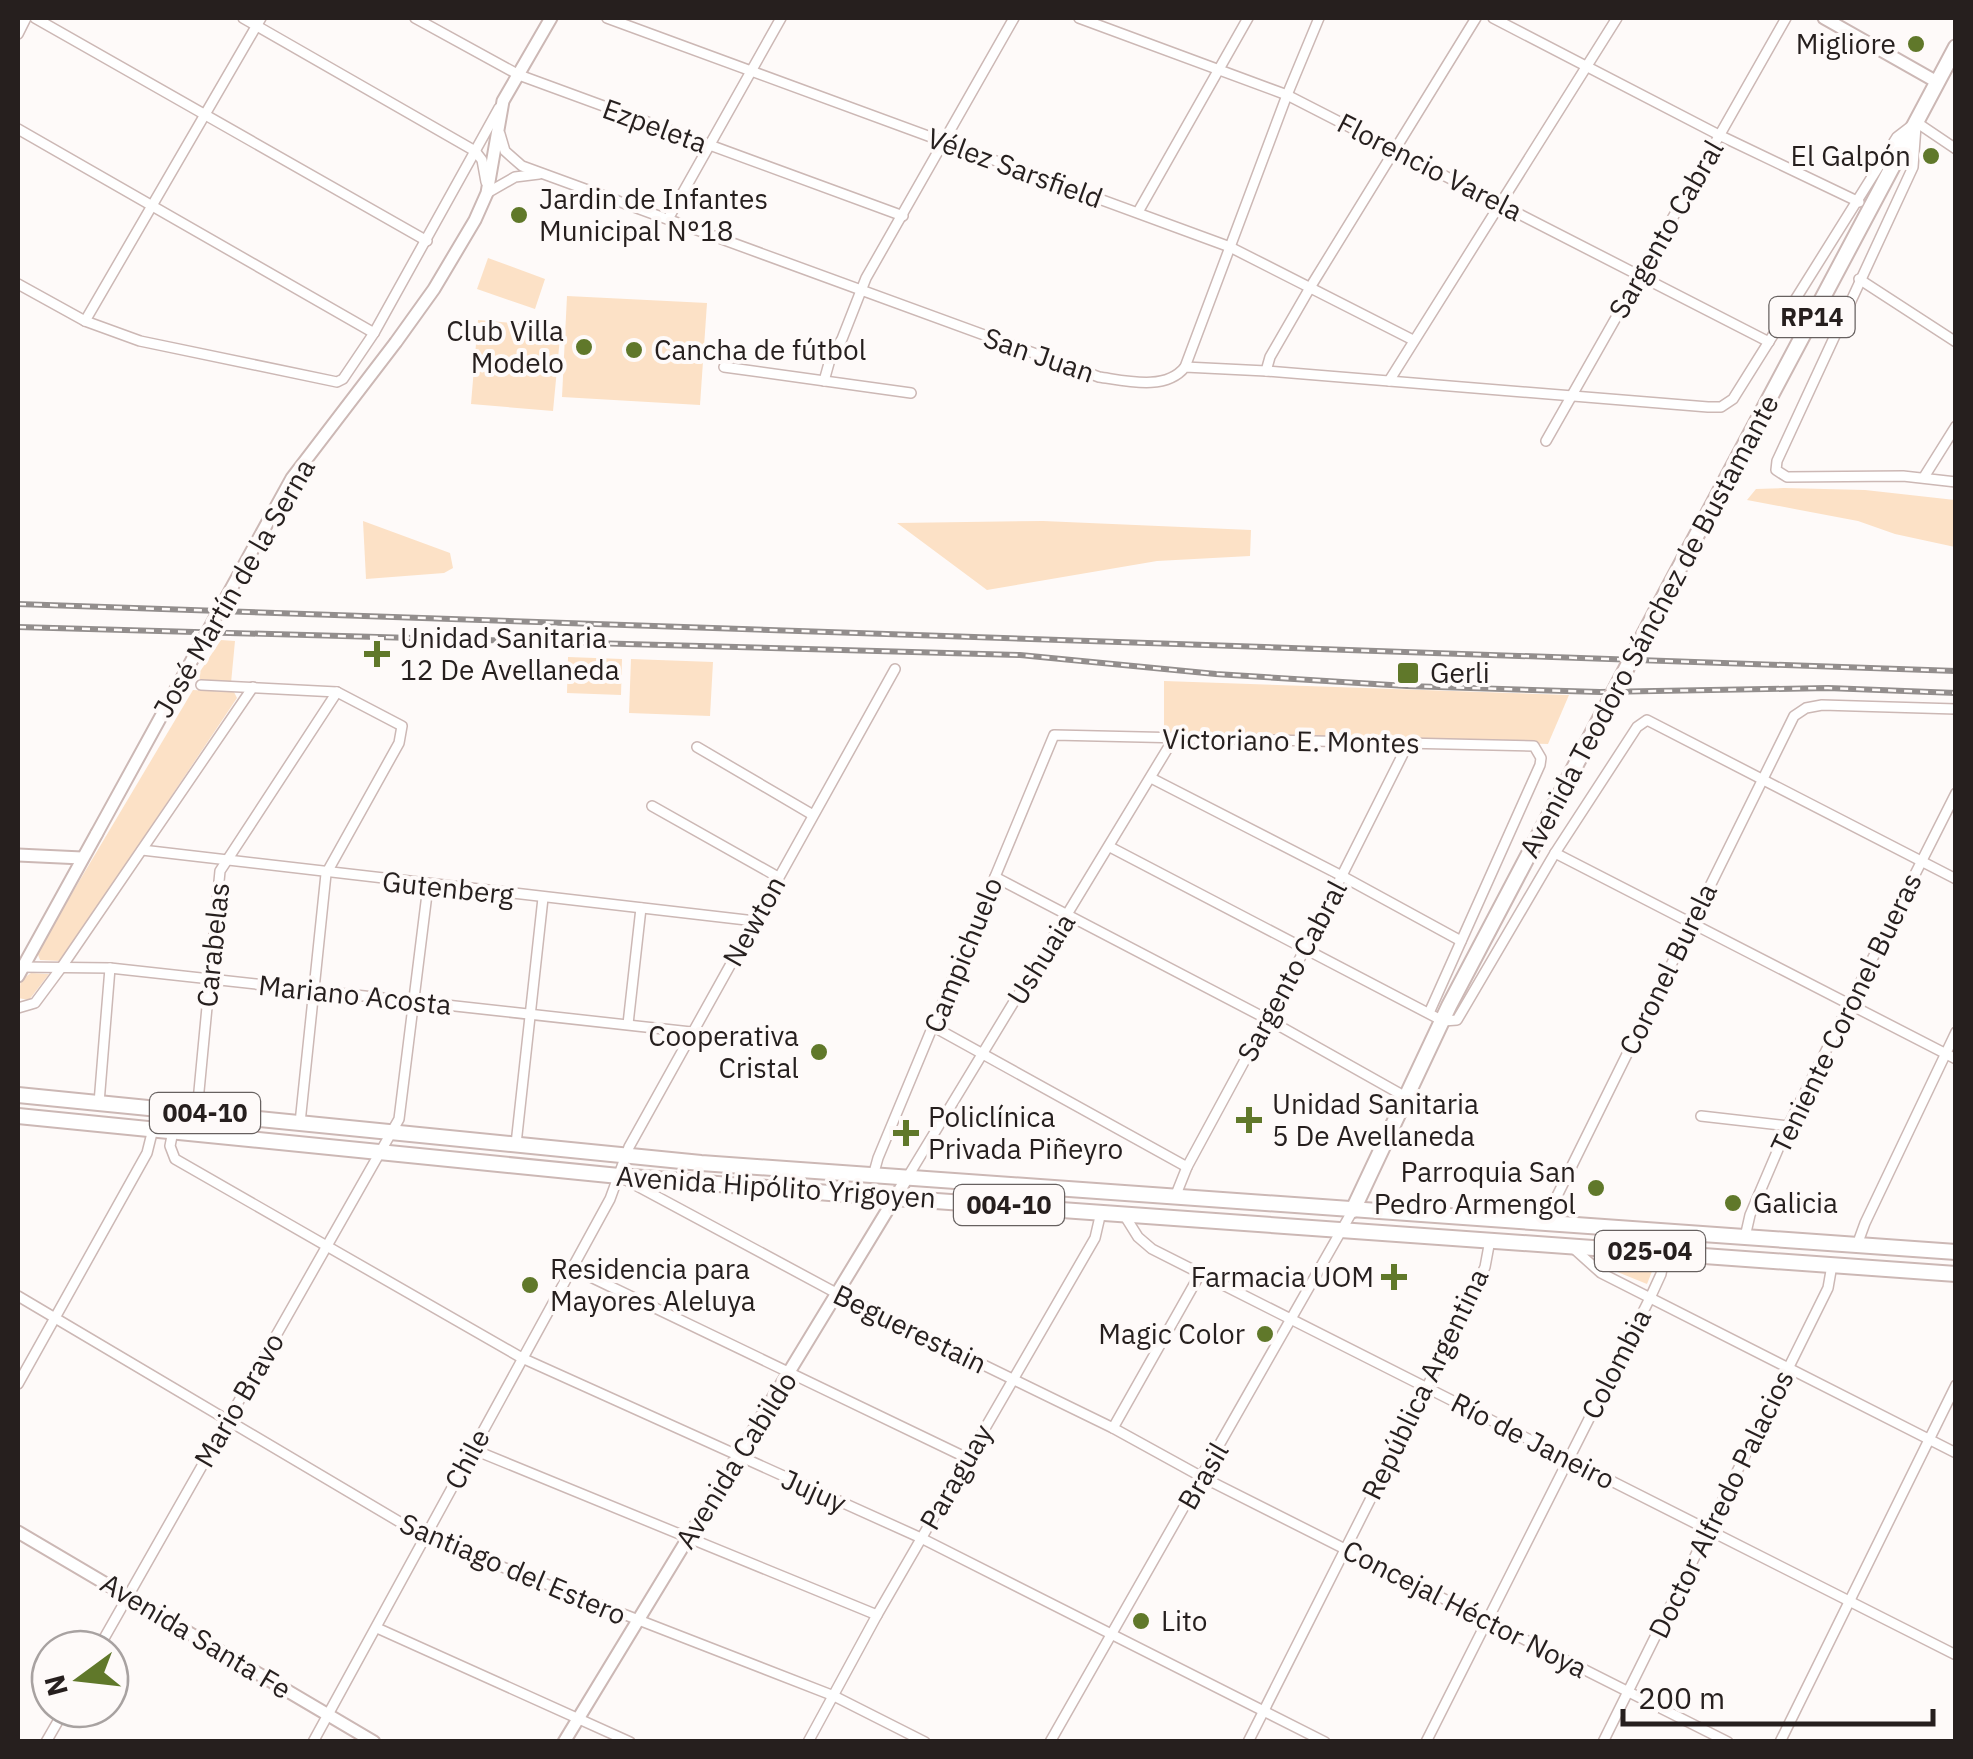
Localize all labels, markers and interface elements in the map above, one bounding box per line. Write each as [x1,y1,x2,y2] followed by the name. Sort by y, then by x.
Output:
[1796,25,1896,62] place label: Migliore
[1905,33,1927,55] marker: Migliore
[598,90,713,162] street label: Ezpeleta
[1331,104,1529,229] street label: Florencio Varela
[922,119,1108,216] street label: Vélez Sarsfield
[1600,133,1732,325] street label: Sargento Cabral
[1791,137,1911,174] place label: El Galpón
[1920,145,1942,167] marker: El Galpón
[539,180,768,249] place label: Jardin de Infantes Municipal N°18
[508,204,530,226] marker: Jardin de Infantes Municipal N°18
[1770,297,1854,337] road number: RP14
[446,312,564,381] place label: Club Villa Modelo
[979,318,1099,391] street label: San Juan
[654,331,866,368] place label: Cancha de fútbol
[573,336,595,358] marker: Club Villa Modelo
[623,339,645,361] marker: Cancha de fútbol
[1510,388,1787,864] street label: Avenida Teodoro Sánchez de Bustamante
[144,452,323,724] street label: José Martín de la Serna
[400,619,620,688] place label: Unidad Sanitaria 12 De Avellaneda
[364,641,390,667] marker: Unidad Sanitaria 12 De Avellaneda
[1430,654,1490,691] place label: Gerli
[1395,660,1421,686] marker: Gerli
[1162,720,1420,761] street label: Victoriano E. Montes
[380,862,516,913] street label: Gutenberg
[1761,866,1930,1159] street label: Teniente Coronel Bueras
[714,869,793,973] street label: Newton
[915,872,1011,1038] street label: Campichuelo
[1228,874,1355,1068] street label: Sargento Cabral
[1610,877,1725,1061] street label: Coronel Burela
[188,881,237,1009] street label: Carabelas
[998,906,1083,1012] street label: Ushuaia
[257,966,453,1023] street label: Mariano Acosta
[648,1017,799,1086] place label: Cooperativa Cristal
[808,1041,830,1063] marker: Cooperativa Cristal
[1272,1085,1479,1154] place label: Unidad Sanitaria 5 De Avellaneda
[150,1093,260,1133] road number: 004-10
[928,1098,1123,1167] place label: Policlínica Privada Piñeyro
[1236,1107,1262,1133] marker: Unidad Sanitaria 5 De Avellaneda
[893,1120,919,1146] marker: Policlínica Privada Piñeyro
[1374,1153,1576,1222] place label: Parroquia San Pedro Armengol
[615,1157,937,1216] street label: Avenida Hipólito Yrigoyen
[1585,1177,1607,1199] marker: Parroquia San Pedro Armengol
[1753,1184,1838,1221] place label: Galicia
[954,1185,1064,1225] road number: 004-10
[1722,1192,1744,1214] marker: Galicia
[1595,1231,1705,1271] road number: 025-04
[550,1250,756,1319] place label: Residencia para Mayores Aleluya
[1191,1258,1374,1295] place label: Farmacia UOM
[1353,1262,1497,1505] street label: República Argentina
[1383,1266,1405,1288] marker: Farmacia UOM
[519,1274,541,1296] marker: Residencia para Mayores Aleluya
[827,1275,993,1382] street label: Beguerestain
[1572,1302,1659,1425] street label: Colombia
[1098,1315,1245,1352] place label: Magic Color
[1254,1323,1276,1345] marker: Magic Color
[185,1326,292,1474] street label: Mario Bravo
[1639,1363,1802,1644] street label: Doctor Alfredo Palacios
[666,1364,805,1555] street label: Avenida Cabildo
[1445,1383,1621,1498] street label: Río de Janeiro
[911,1417,1001,1536] street label: Paraguay
[435,1422,498,1495] street label: Chile
[1169,1435,1237,1516] street label: Brasil
[776,1460,852,1521] street label: Jujuy
[394,1504,632,1633] street label: Santiago del Estero
[1337,1531,1594,1686] street label: Concejal Héctor Noya
[94,1564,298,1707] street label: Avenida Santa Fe
[1161,1602,1207,1639] place label: Lito
[1130,1610,1152,1632] marker: Lito
[30,1629,130,1729] north arrow
[1623,1664,1933,1726] scale bar
[35,1671,76,1700] text: N
[1638,1678,1725,1717] text: 200 m

